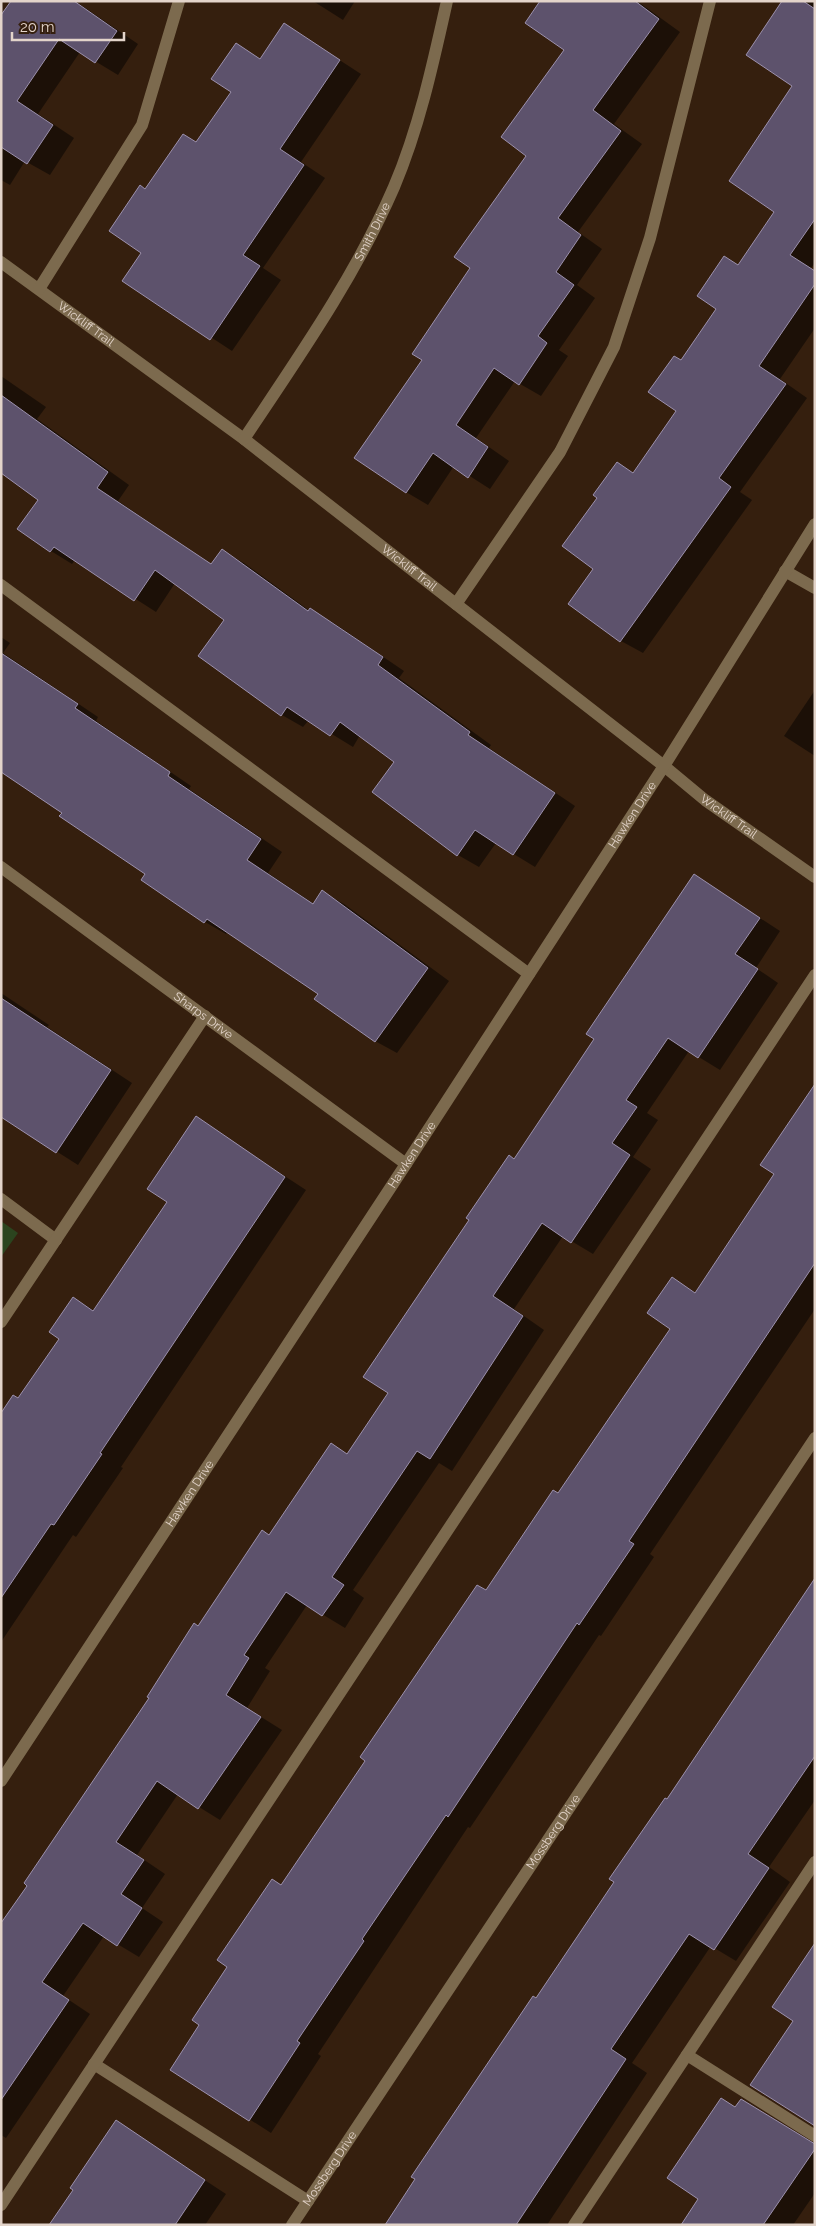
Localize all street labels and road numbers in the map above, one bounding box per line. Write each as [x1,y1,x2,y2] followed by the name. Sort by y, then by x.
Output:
[352,200,393,263] street label: Smith Drive
[55,299,117,349] street label: Wickliff Trail
[379,542,440,594] street label: Wickliff Trail
[606,779,659,851] street label: Hawken Drive
[697,792,760,842] street label: Wickliff Trail
[171,989,236,1042] street label: Sharps Drive
[385,1119,439,1191] street label: Hawken Drive
[163,1457,217,1529] street label: Hawken Drive
[523,1792,583,1872] street label: Mossberg Drive
[300,2128,359,2208] street label: Mossberg Drive

